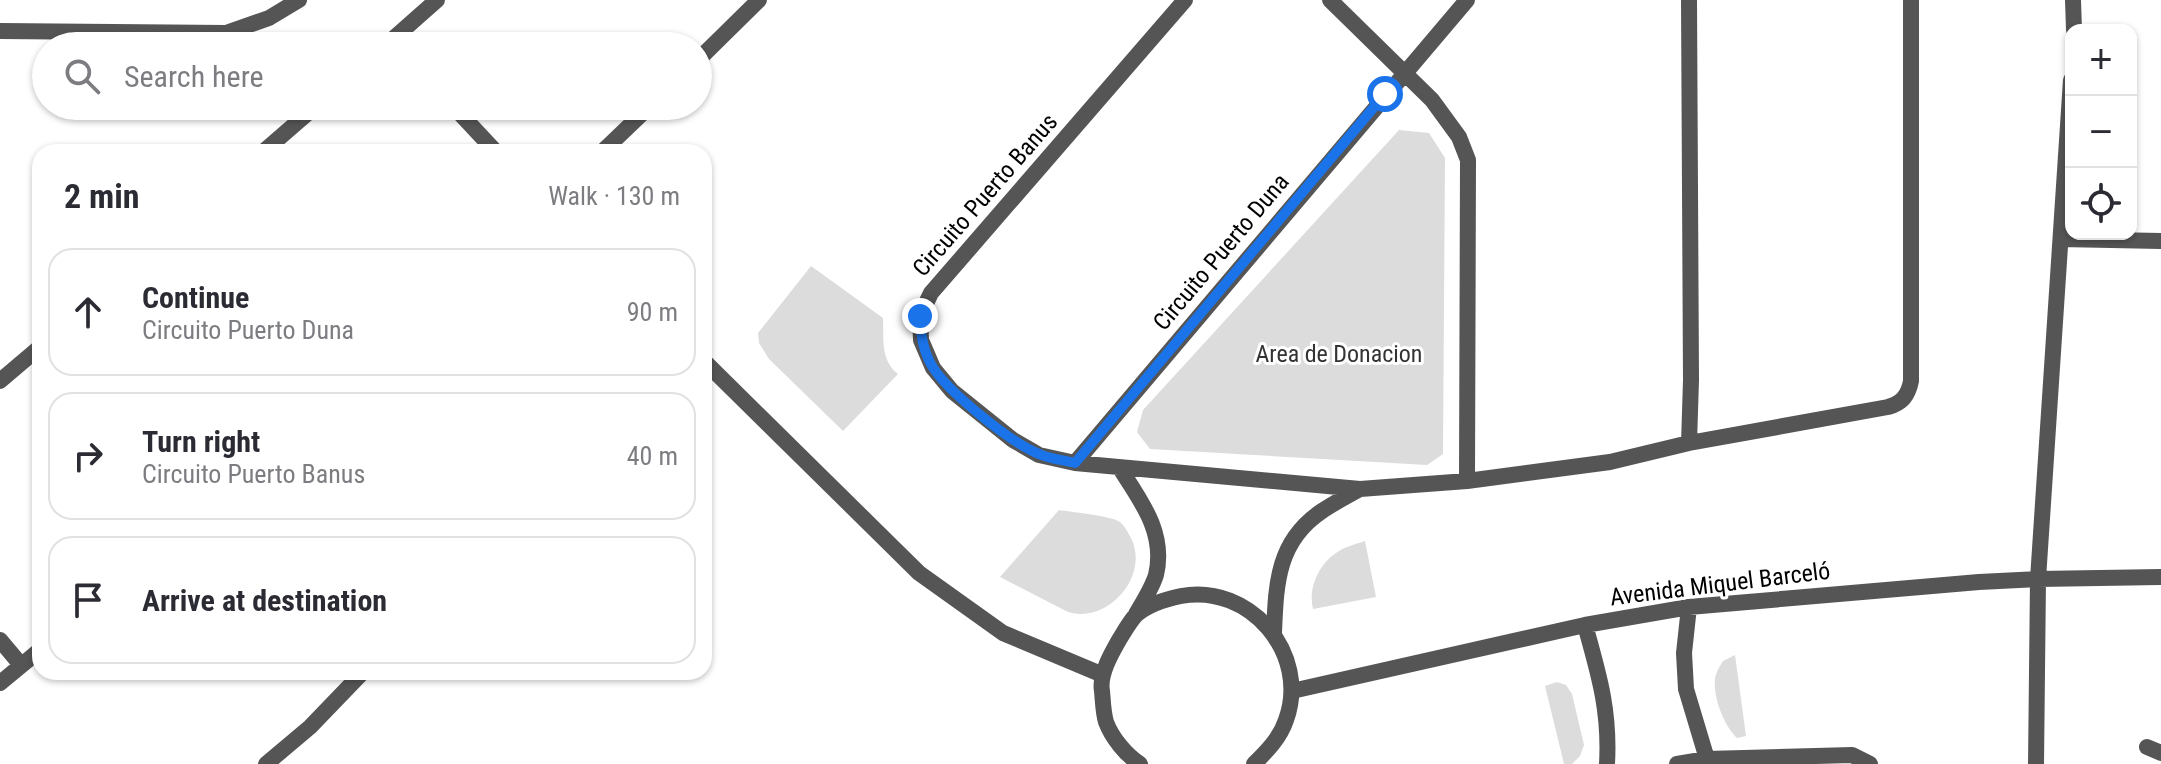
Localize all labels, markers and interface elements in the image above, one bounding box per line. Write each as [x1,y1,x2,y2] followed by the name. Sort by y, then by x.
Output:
[2065,24,2137,240] map controls
[2065,24,2137,96] button: +
[32,32,712,120] search box
[60,54,104,98] icon: search
[124,59,264,94] text: Search here
[1367,76,1403,112] route start
[2065,96,2137,168] button: −
[907,108,1063,282] street label: Circuito Puerto Banus
[1147,168,1295,336] street label: Circuito Puerto Duna
[2065,168,2137,240] button: locate
[64,176,140,216] text: 2 min
[548,181,680,211] text: Walk · 130 m
[142,280,249,315] text: Continue
[66,290,110,334] icon: ahead
[627,297,678,327] text: 90 m
[902,298,938,334] route end
[142,315,354,345] text: Circuito Puerto Duna
[1256,340,1422,368] park label: Area de Donacion
[142,424,260,459] text: Turn right
[66,434,110,478] icon: right
[627,441,678,471] text: 40 m
[142,459,365,489] text: Circuito Puerto Banus
[1608,557,1832,611] street label: Avenida Miquel Barceló
[66,578,110,622] icon: arrive
[142,583,387,618] text: Arrive at destination

